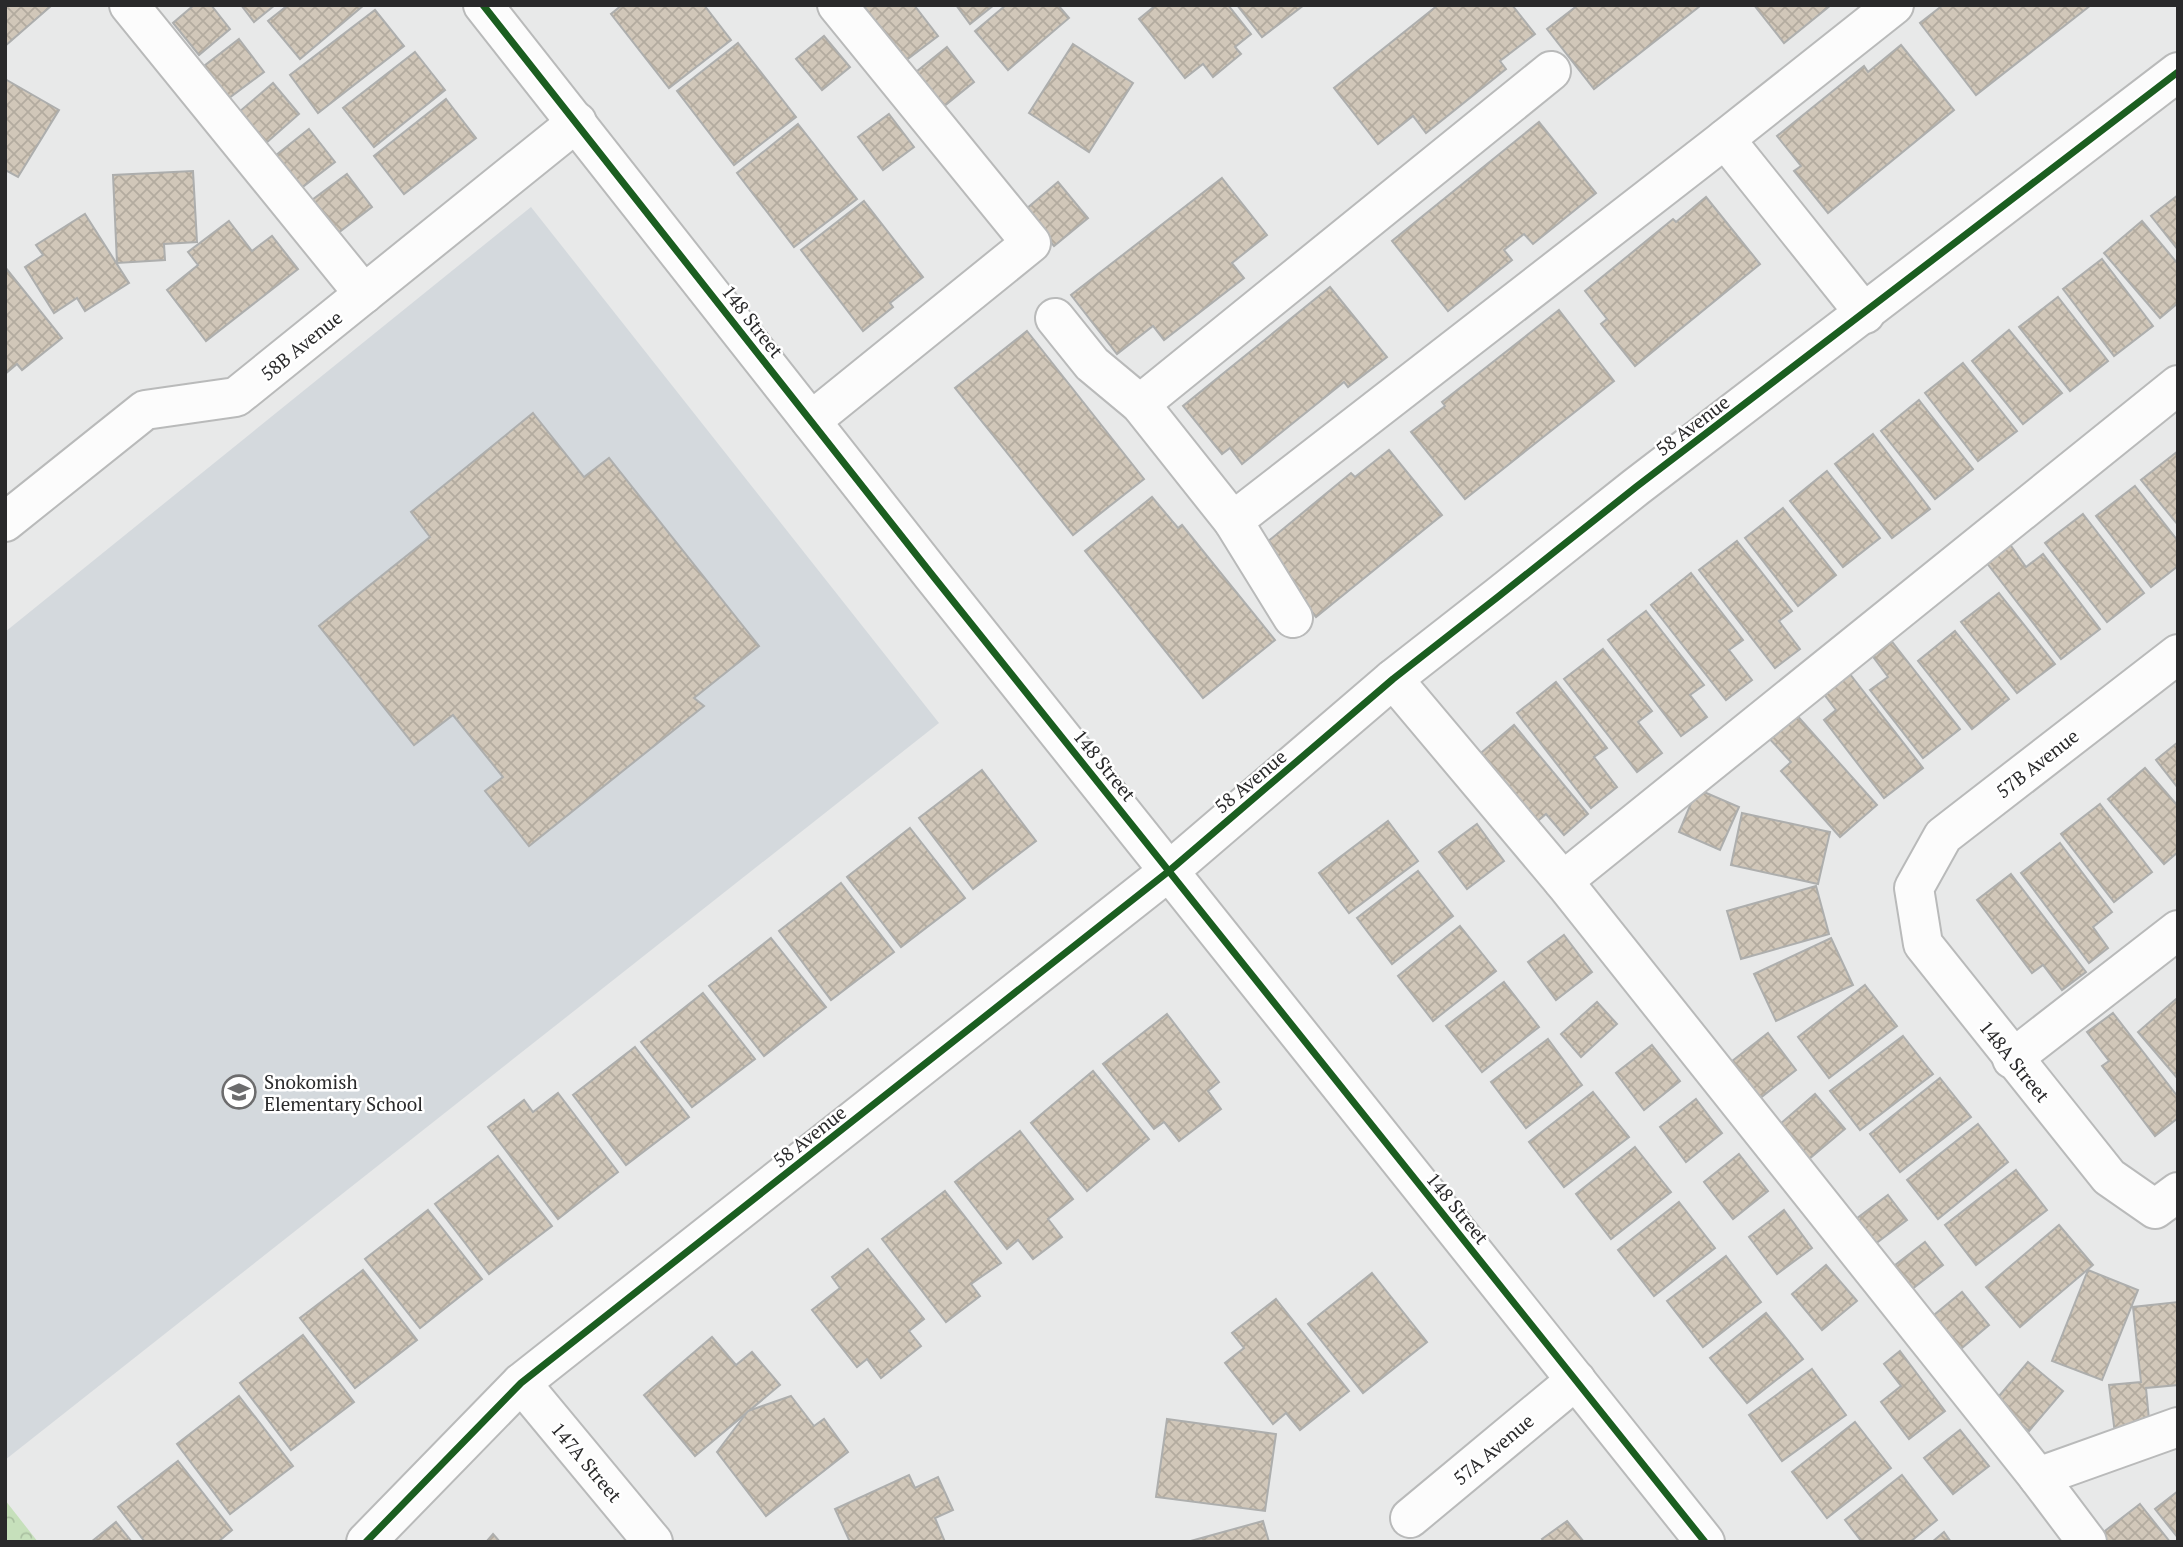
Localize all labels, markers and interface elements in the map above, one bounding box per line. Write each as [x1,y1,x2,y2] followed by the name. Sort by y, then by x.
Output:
[717,280,789,362] street label: 148 Street
[255,304,347,386] street label: 58B Avenue
[1650,389,1734,461] street label: 58 Avenue
[1991,723,2083,803] street label: 57B Avenue
[1068,724,1142,806] street label: 148 Street
[1209,744,1291,818] street label: 58 Avenue
[1974,1015,2056,1107] street label: 148A Street
[264,1069,423,1116] place label: Snokomish Elementary School
[220,1073,258,1111] school or university icon: Snokomish Elementary School
[767,1099,851,1173] street label: 58 Avenue
[1421,1167,1495,1249] street label: 148 Street
[1447,1408,1539,1490] street label: 57A Avenue
[546,1417,628,1507] street label: 147A Street

